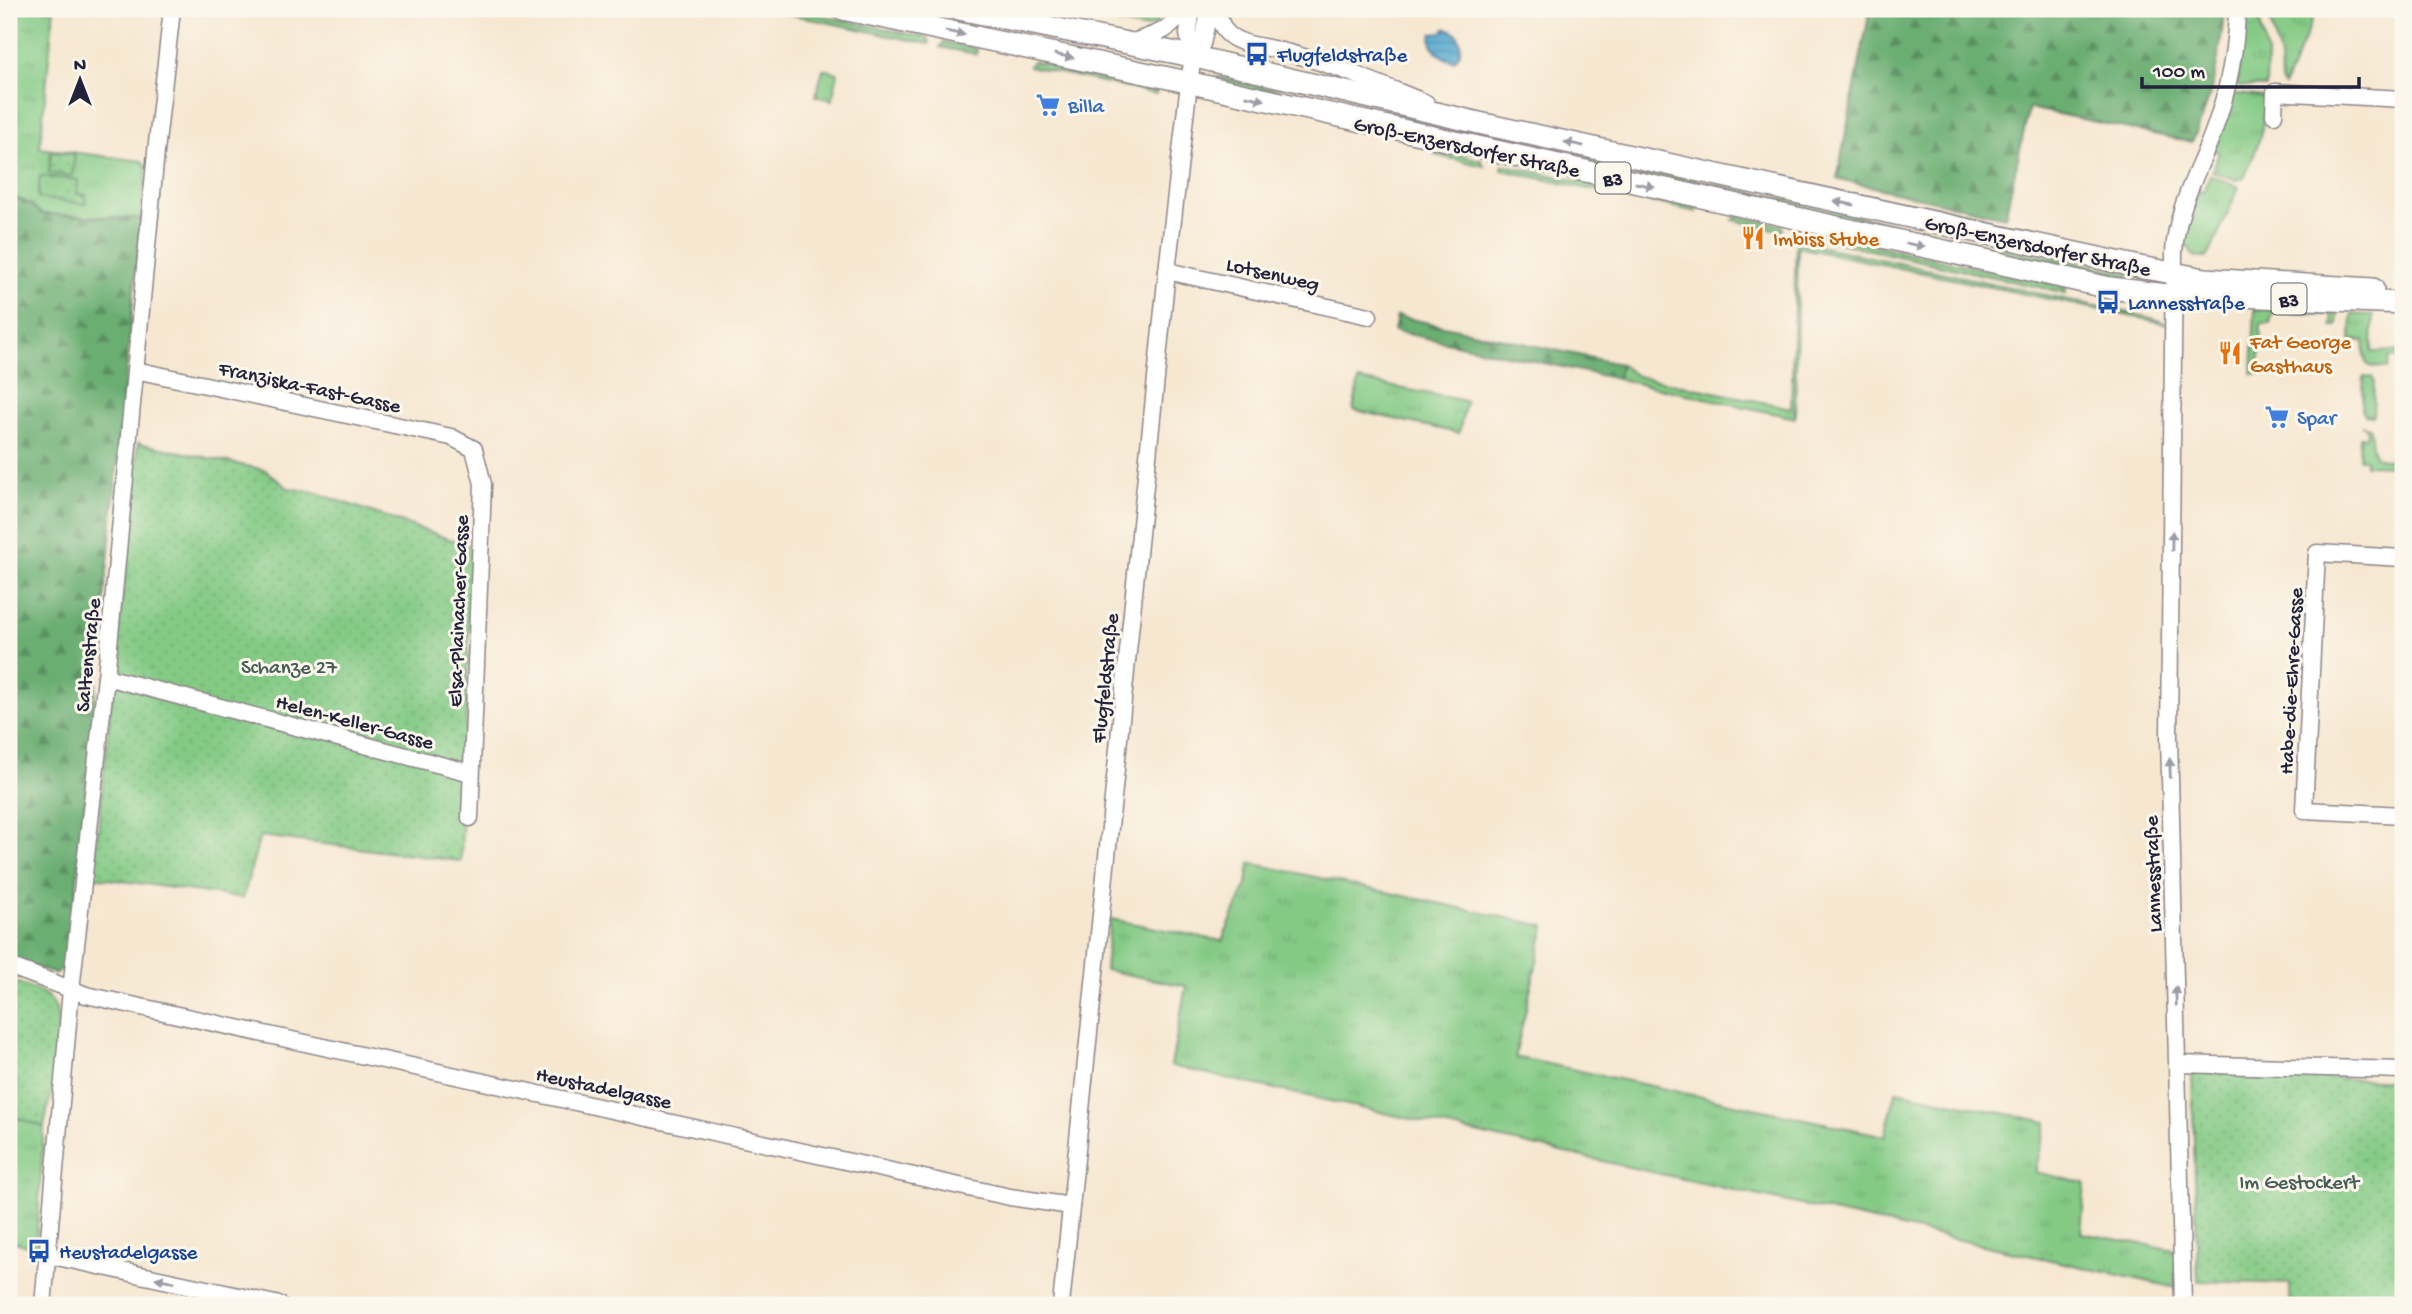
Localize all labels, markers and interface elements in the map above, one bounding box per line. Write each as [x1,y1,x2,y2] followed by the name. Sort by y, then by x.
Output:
[944,27,966,38] one-way arrow
[1243,40,1271,68] bus stop icon: Flugfeldstraße
[1276,45,1409,70] place label: Flugfeldstraße
[46,46,116,116] north arrow
[2142,46,2360,90] scale bar
[1053,50,1075,61] one-way arrow
[74,55,86,78] text: N
[2152,61,2205,86] text: 100 m
[1034,91,1062,119] supermarket icon: Billa
[1244,93,1266,104] one-way arrow
[1067,96,1106,121] place label: Billa
[1351,113,1583,186] street label: Groß-Enzersdorfer Straße
[1563,138,1585,149] one-way arrow
[1596,162,1630,194] road number: B3
[1634,180,1656,191] one-way arrow
[1833,197,1855,208] one-way arrow
[1922,212,2154,285] street label: Groß-Enzersdorfer Straße
[1739,224,1767,252] restaurant icon: Imbiss Stube
[1773,229,1880,254] place label: Imbiss Stube
[1904,239,1926,250] one-way arrow
[1223,254,1321,299] street label: Lotsenweg
[2272,284,2306,314] road number: B3
[2094,288,2122,316] bus stop icon: Lannesstraße
[2128,293,2246,318] place label: Lannesstraße
[2249,332,2352,381] place label: Fat George Gasthaus
[2216,339,2244,367] restaurant icon: Fat George Gasthaus
[215,358,404,421] street label: Franziska-Fast-Gasse
[2263,403,2291,431] supermarket icon: Spar
[2297,408,2338,433] place label: Spar
[445,513,476,708] street label: Elsa-Plainacher-Gasse
[2166,530,2178,552] one-way arrow
[2276,586,2311,775] street label: Habe-die-Ehre-Gasse
[72,596,109,714] street label: Saltenstraße
[1088,611,1127,746] street label: Flugfeldstraße
[241,657,338,682] park label: Schanze 27
[272,691,437,758] street label: Helen-Keller-Gasse
[2164,757,2176,779] one-way arrow
[2141,814,2170,933] street label: Lannesstraße
[2170,985,2182,1007] one-way arrow
[533,1064,675,1117] street label: Heustadelgasse
[2239,1172,2361,1197] park label: Im Gestockert
[25,1237,53,1265] bus stop icon: Heustadelgasse
[59,1242,198,1267] place label: Heustadelgasse
[154,1275,176,1286] one-way arrow

